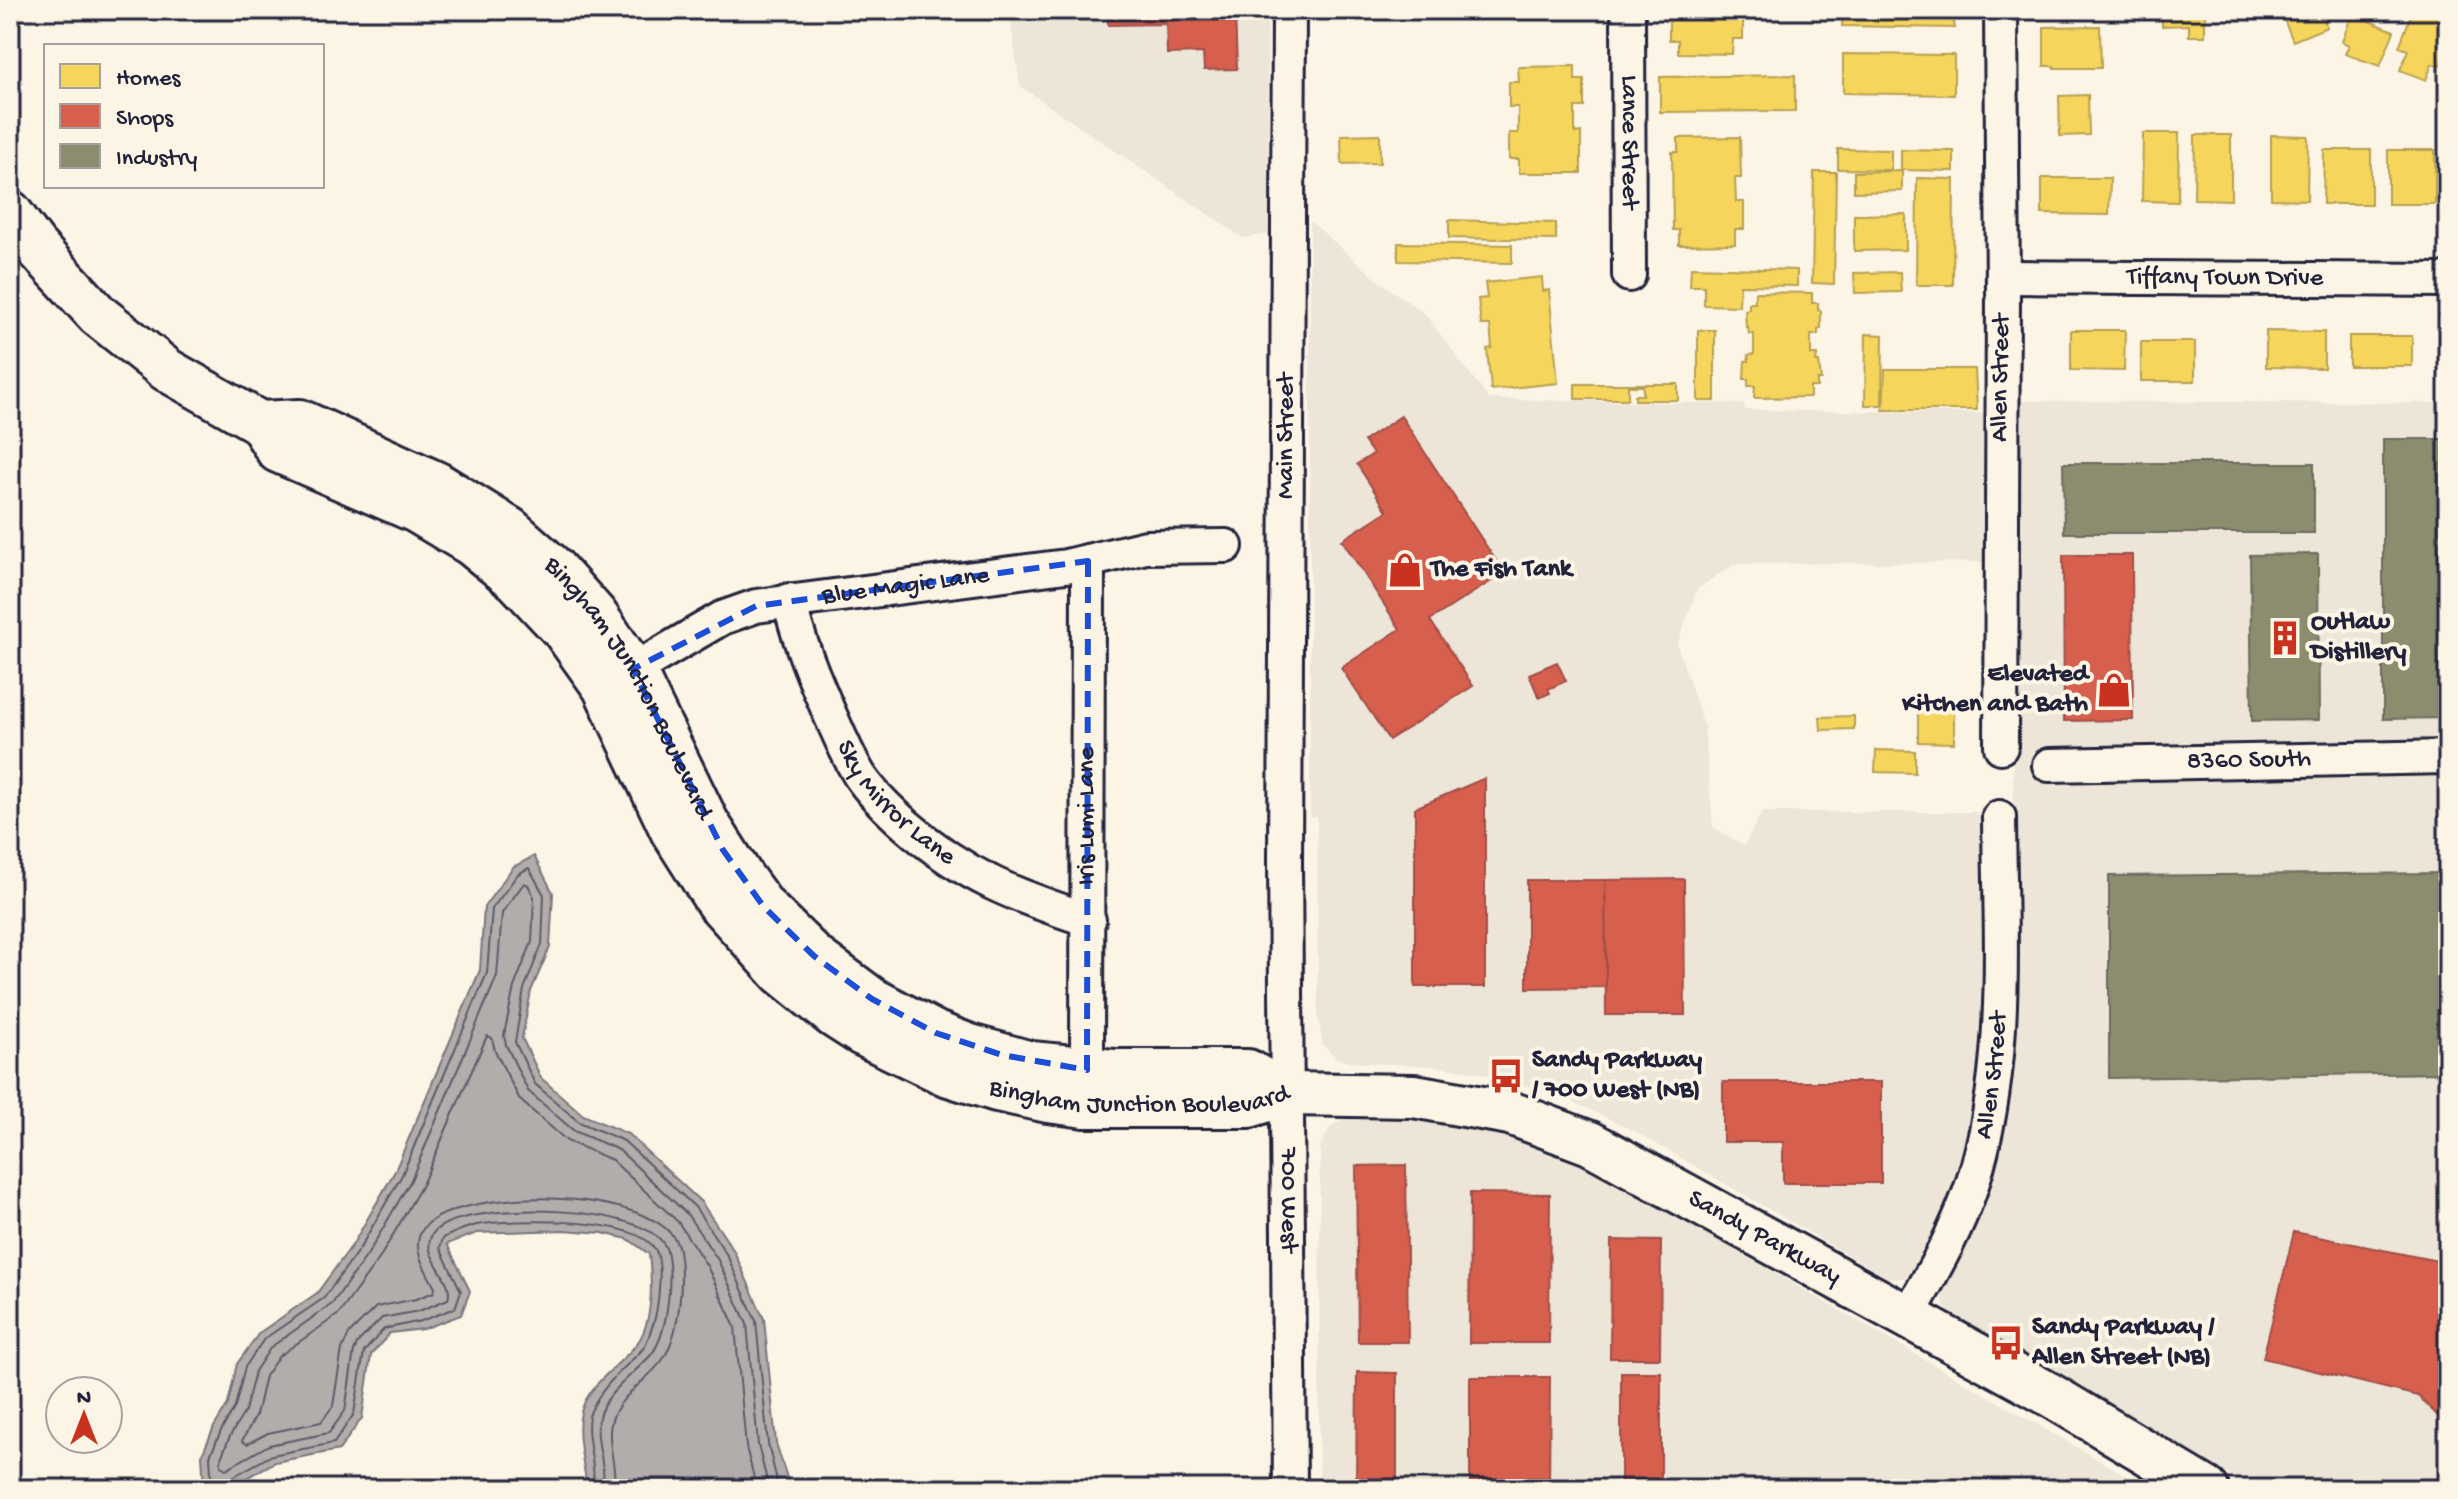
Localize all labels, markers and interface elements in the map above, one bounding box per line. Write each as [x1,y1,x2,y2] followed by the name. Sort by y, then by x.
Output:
[44,44,324,188] legend
[116,65,182,94] text: Homes
[1613,75,1644,212] street label: Lance Street
[116,105,174,134] text: Shops
[116,145,198,174] text: Industry
[2125,262,2324,295] street label: Tiffany Town Drive
[1985,311,2019,442] street label: Allen Street
[1272,371,1303,499] street label: Main Street
[536,550,720,826] street label: Bingham Junction Boulevard
[1386,551,1424,589] shop icon: The Fish Tank
[1429,555,1575,586] place label: The Fish Tank
[819,560,992,613] street label: Blue Magic Lane
[2309,608,2406,669] place label: Outlaw Distillery
[2266,619,2304,657] building icon: Outlaw Distillery
[1901,660,2091,721] place label: Elevated Kitchen and Bath
[2095,671,2133,709] shop icon: Elevated Kitchen and Bath
[828,736,961,874] street label: Sky Mirror Lane
[2187,744,2311,778] street label: 8360 South
[1072,746,1103,885] street label: Iris Lumi Lane
[1969,1009,2015,1142] street label: Allen Street
[1532,1046,1702,1107] place label: Sandy Parkway / 700 West (NB)
[1487,1057,1525,1095] bus stop icon: Sandy Parkway / 700 West (NB)
[984,1073,1295,1122] street label: Bingham Junction Boulevard
[1272,1146,1304,1255] street label: 700 West
[1682,1184,1846,1293] street label: Sandy Parkway
[2031,1313,2215,1374] place label: Sandy Parkway / Allen Street (NB)
[1987,1324,2025,1362] bus stop icon: Sandy Parkway / Allen Street (NB)
[44,1375,124,1455] north arrow
[77,1386,91,1412] text: N

